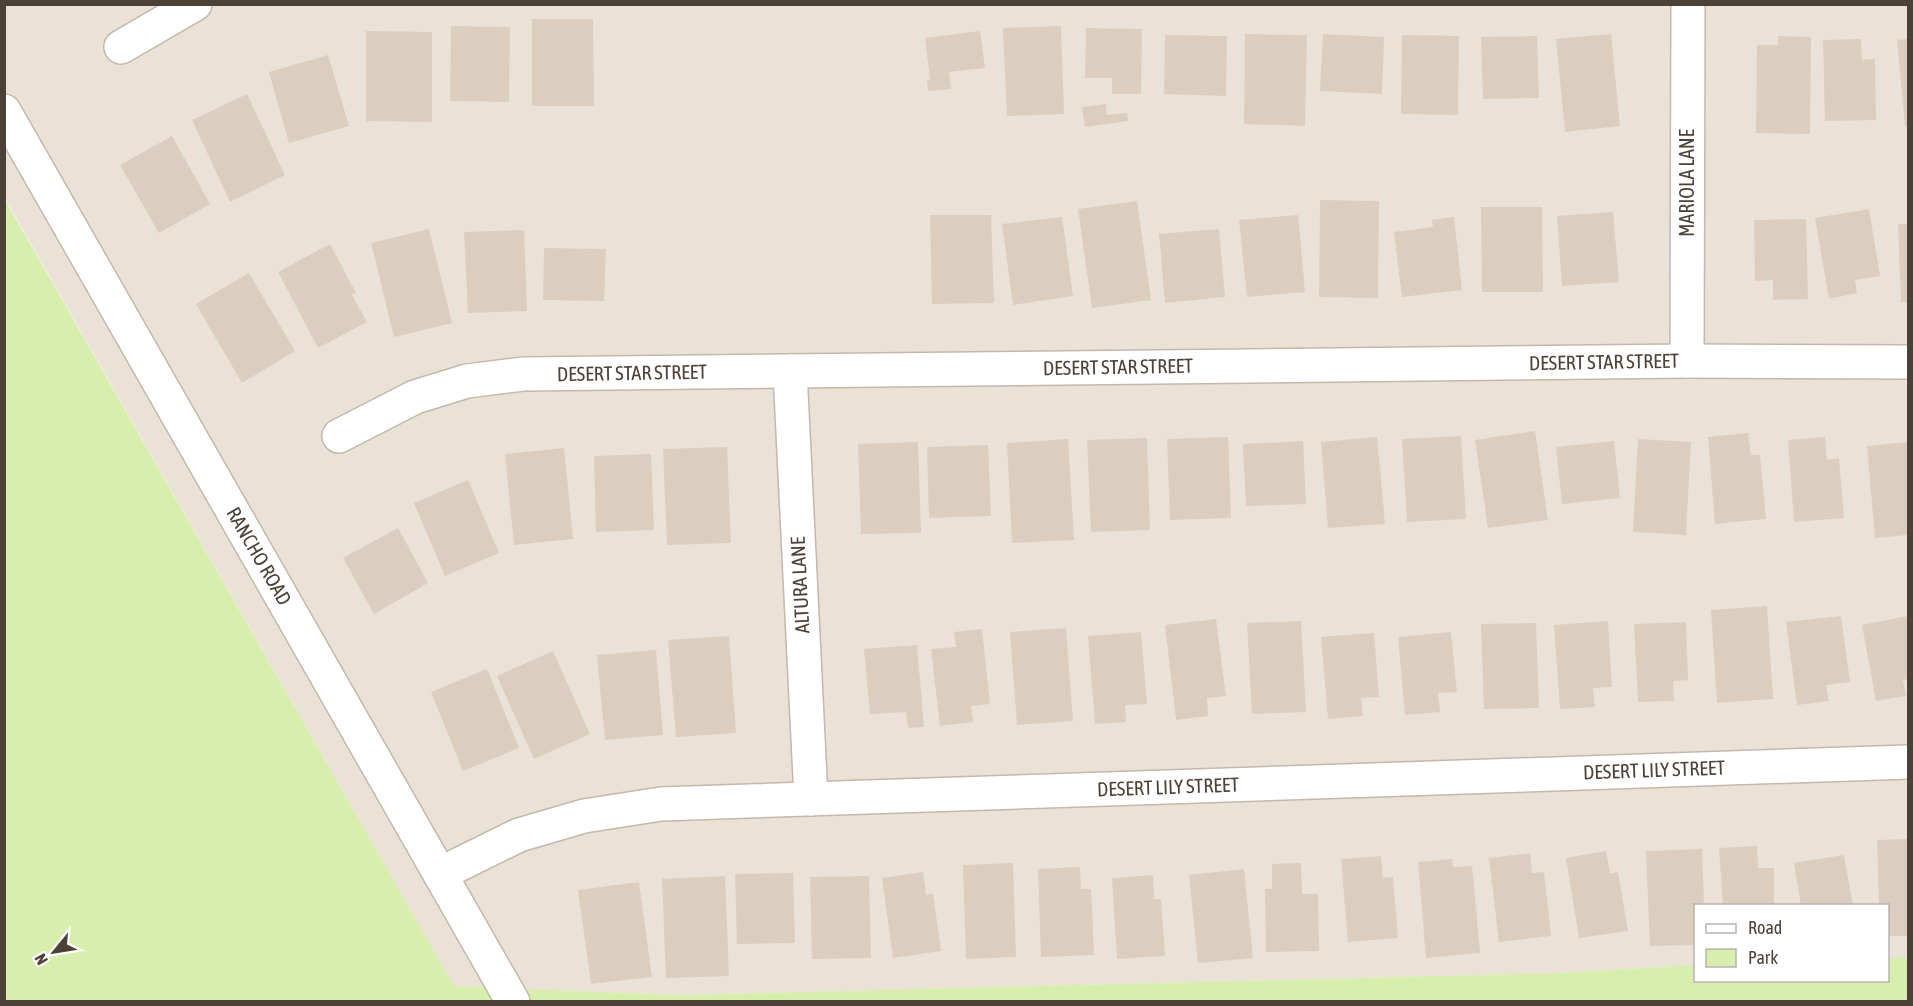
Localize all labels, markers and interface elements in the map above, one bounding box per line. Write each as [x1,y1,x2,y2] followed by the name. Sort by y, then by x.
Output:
[1675,128,1698,237] street label: MARIOLA LANE
[1529,349,1679,374] street label: DESERT STAR STREET
[1043,354,1193,379] street label: DESERT STAR STREET
[557,360,707,385] street label: DESERT STAR STREET
[222,503,297,609] street label: RANCHO ROAD
[785,536,814,634] street label: ALTURA LANE
[1583,756,1726,783] street label: DESERT LILY STREET
[1097,773,1240,800] street label: DESERT LILY STREET
[1694,904,1889,982] legend
[1748,917,1782,938] text: Road
[24,922,84,982] north arrow
[1748,947,1778,968] text: Park
[31,951,51,968] text: N

